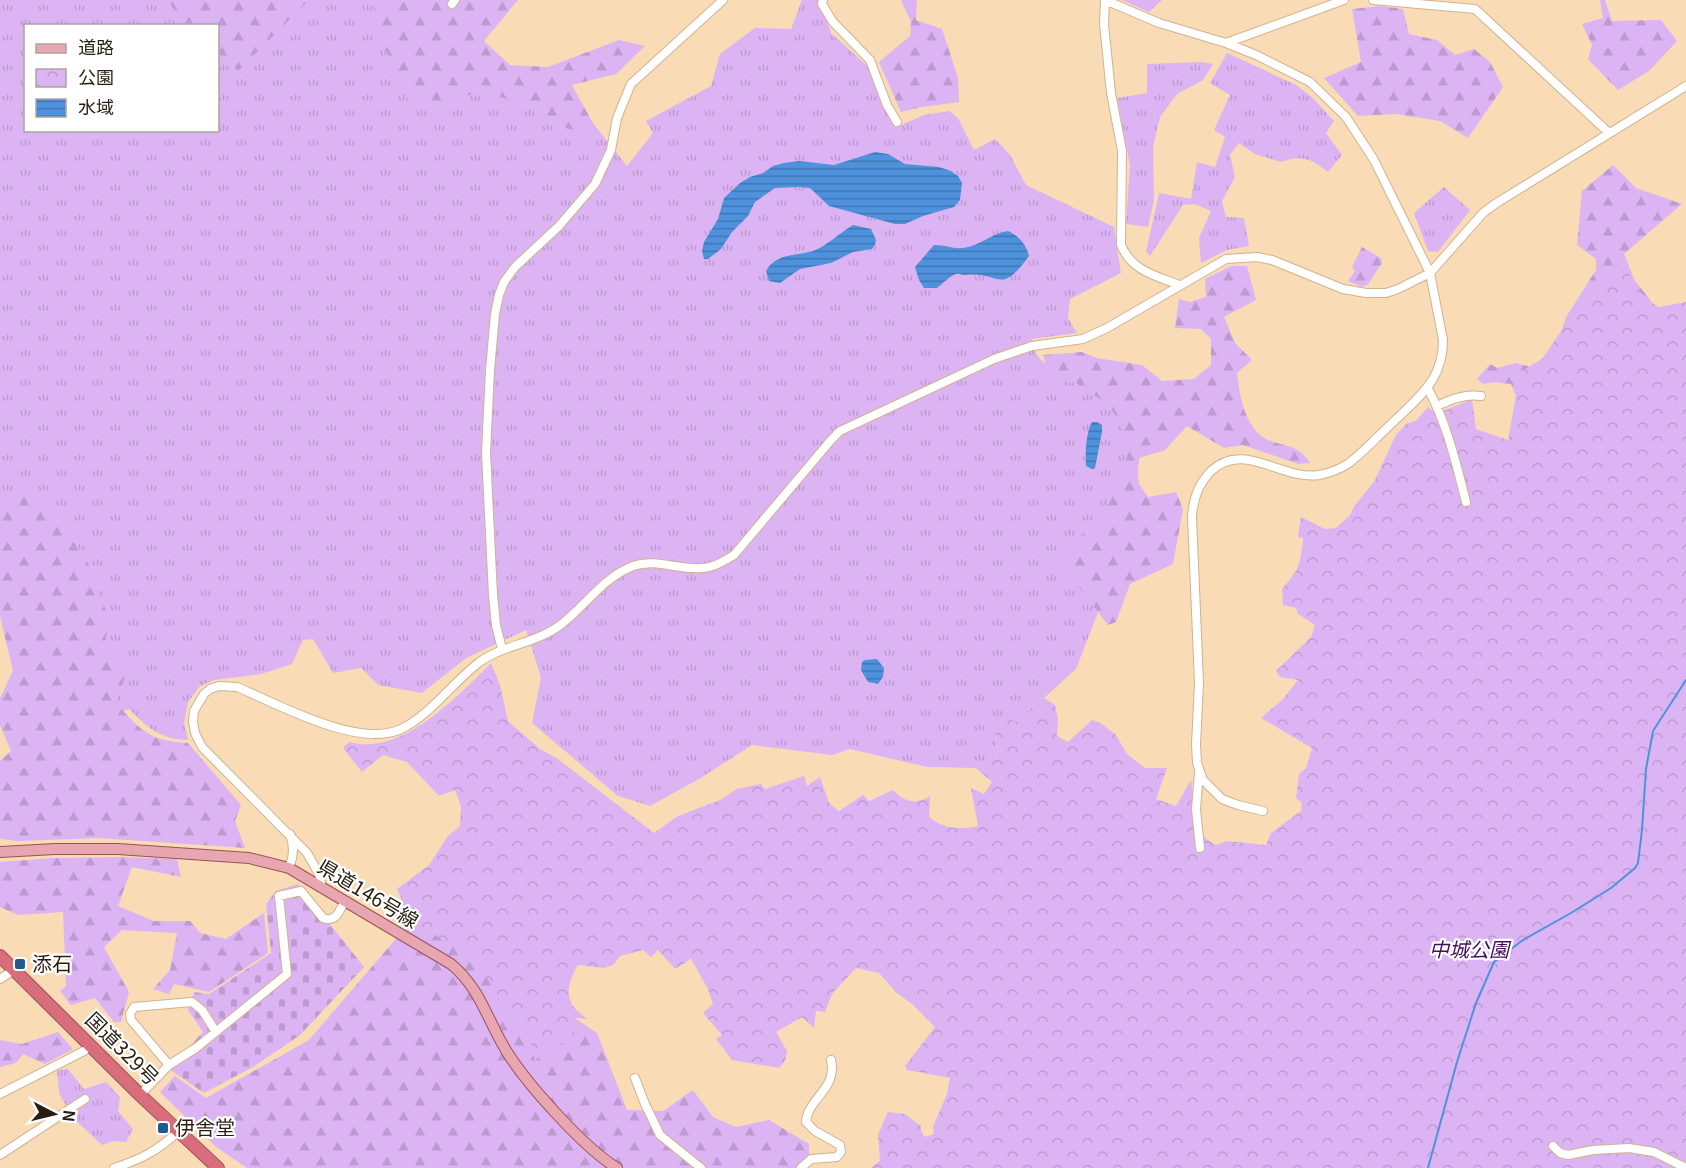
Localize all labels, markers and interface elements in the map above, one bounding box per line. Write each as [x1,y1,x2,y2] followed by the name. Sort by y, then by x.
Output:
[24,24,219,132] legend
[78,33,114,59] text: 道路
[78,63,114,89] text: 公園
[78,93,114,119] text: 水域
[313,851,425,934] street label: 県道146号線
[1429,934,1512,963] park label: 中城公園
[32,948,72,977] place label: 添石
[13,957,27,971] marker: 添石
[80,1005,166,1091] street label: 国道329号
[24,1084,84,1144] north arrow
[57,1109,83,1123] text: N
[175,1112,235,1141] place label: 伊舎堂
[156,1121,170,1135] marker: 伊舎堂

